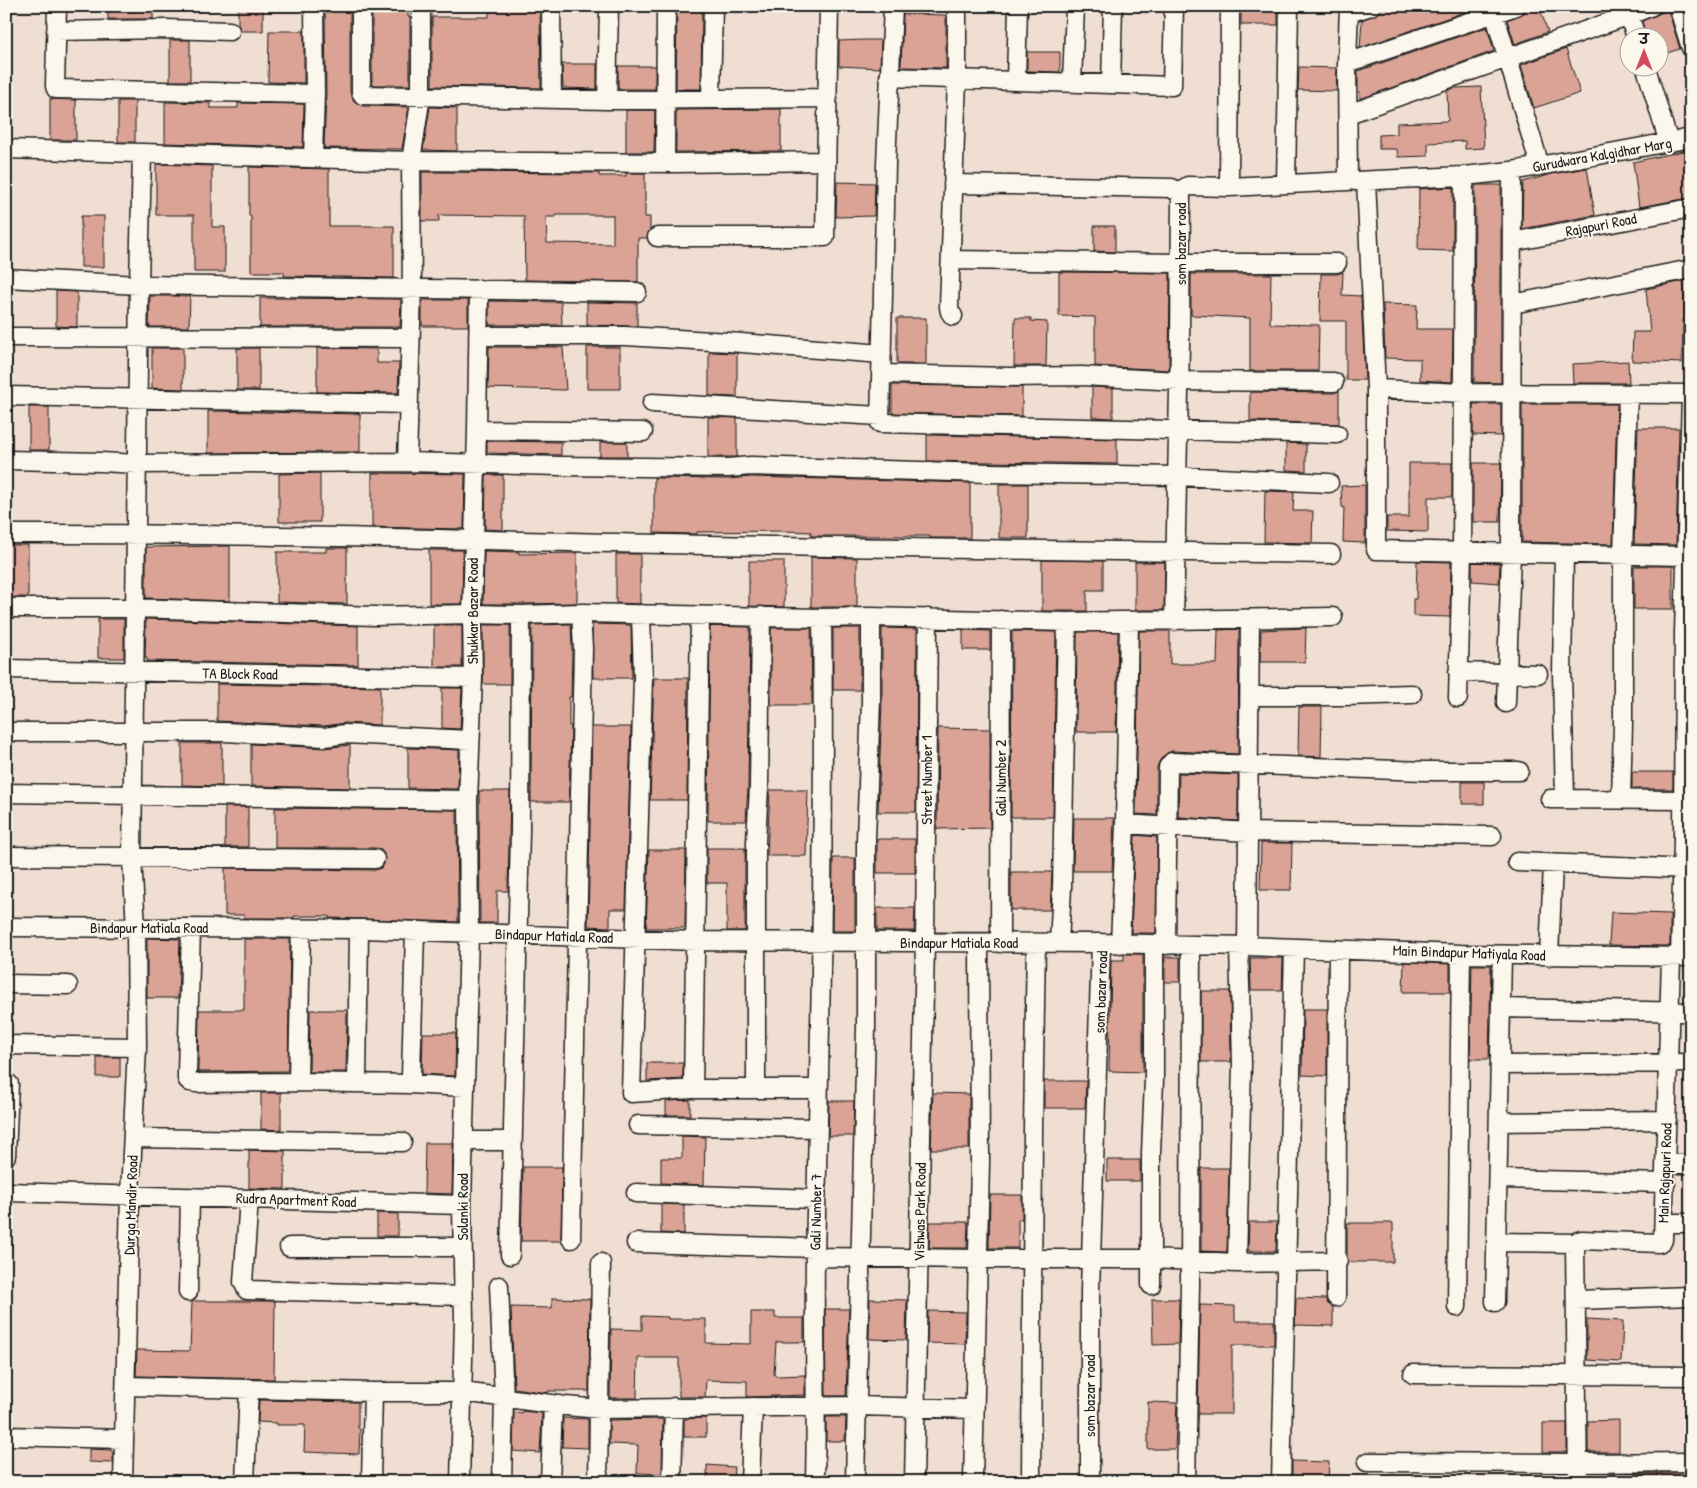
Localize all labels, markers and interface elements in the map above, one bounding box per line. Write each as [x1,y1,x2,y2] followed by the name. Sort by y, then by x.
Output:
[1620,28,1670,78] north arrow
[1637,29,1650,48] text: उ
[1531,132,1673,177] street label: Gurudwara Kalgidhar Marg
[1170,203,1191,285] street label: som bazar road
[1564,207,1638,242] street label: Rajapuri Road
[462,558,483,664] street label: Shukkar Bazar Road
[202,662,278,685] street label: TA Block Road
[916,735,937,825] street label: Street Number 1
[990,740,1011,816] street label: Gali Number 2
[90,917,208,938] street label: Bindapur Matiala Road
[495,923,614,948] street label: Bindapur Matiala Road
[900,932,1018,953] street label: Bindapur Matiala Road
[1392,939,1546,966] street label: Main Bindapur Matiyala Road
[1089,950,1112,1034] street label: som bazar road
[1652,1122,1677,1223] street label: Main Rajapuri Road
[118,1155,143,1255] street label: Durga Mandir Road
[908,1162,931,1262] street label: Vishwas Park Road
[452,1173,473,1241] street label: Solanki Road
[804,1173,827,1251] street label: Gali Number 7
[235,1187,357,1212] street label: Rudra Apartment Road
[1079,1355,1100,1437] street label: som bazar road

